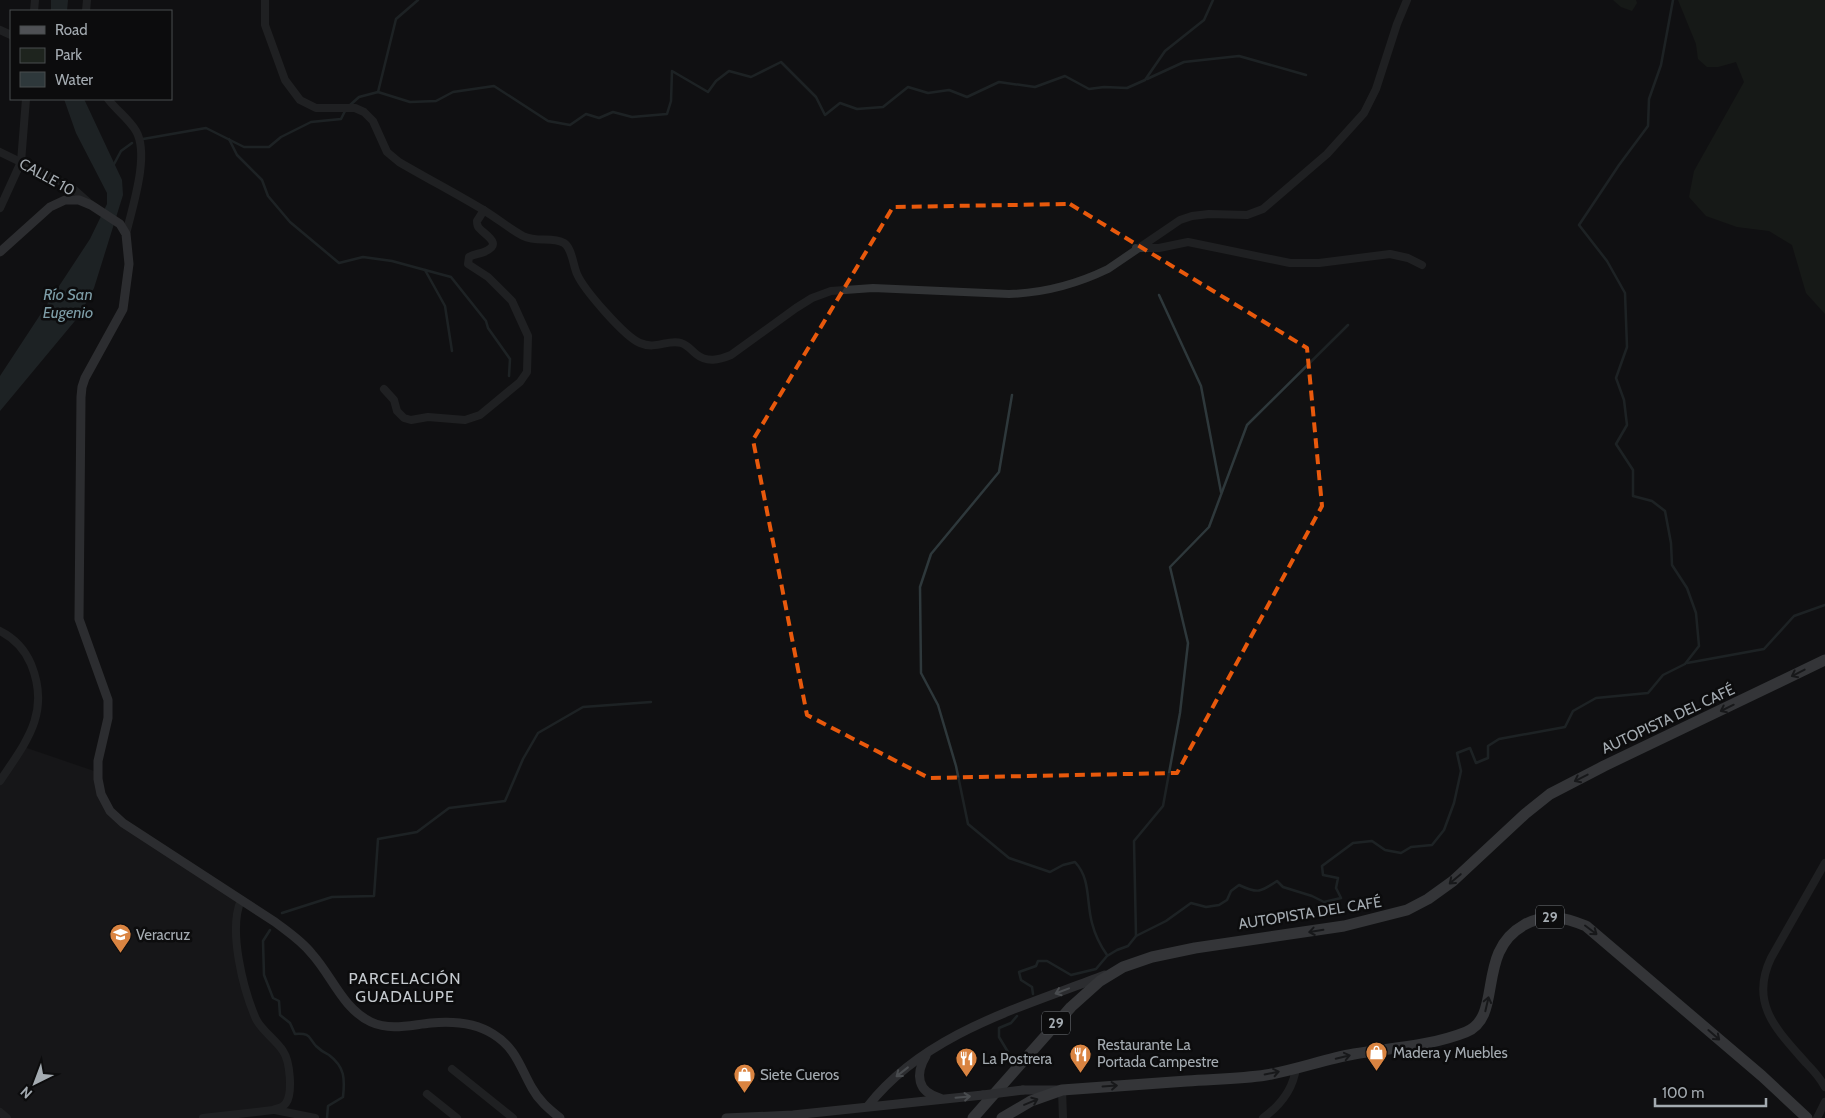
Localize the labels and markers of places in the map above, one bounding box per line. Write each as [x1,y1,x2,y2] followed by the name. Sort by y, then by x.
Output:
[108,923,132,954] school or university icon: Veracruz
[136,926,190,944] place label: Veracruz
[1097,1036,1219,1071] place label: Restaurante La Portada Campestre
[1365,1041,1389,1072] shop icon: Madera y Muebles
[1069,1042,1093,1073] restaurant icon: Restaurante La Portada Campestre
[1393,1044,1508,1062] place label: Madera y Muebles
[954,1047,978,1078] restaurant icon: La Postrera
[982,1050,1053,1068] place label: La Postrera
[732,1063,756,1094] shop icon: Siete Cueros
[760,1066,839,1084] place label: Siete Cueros

